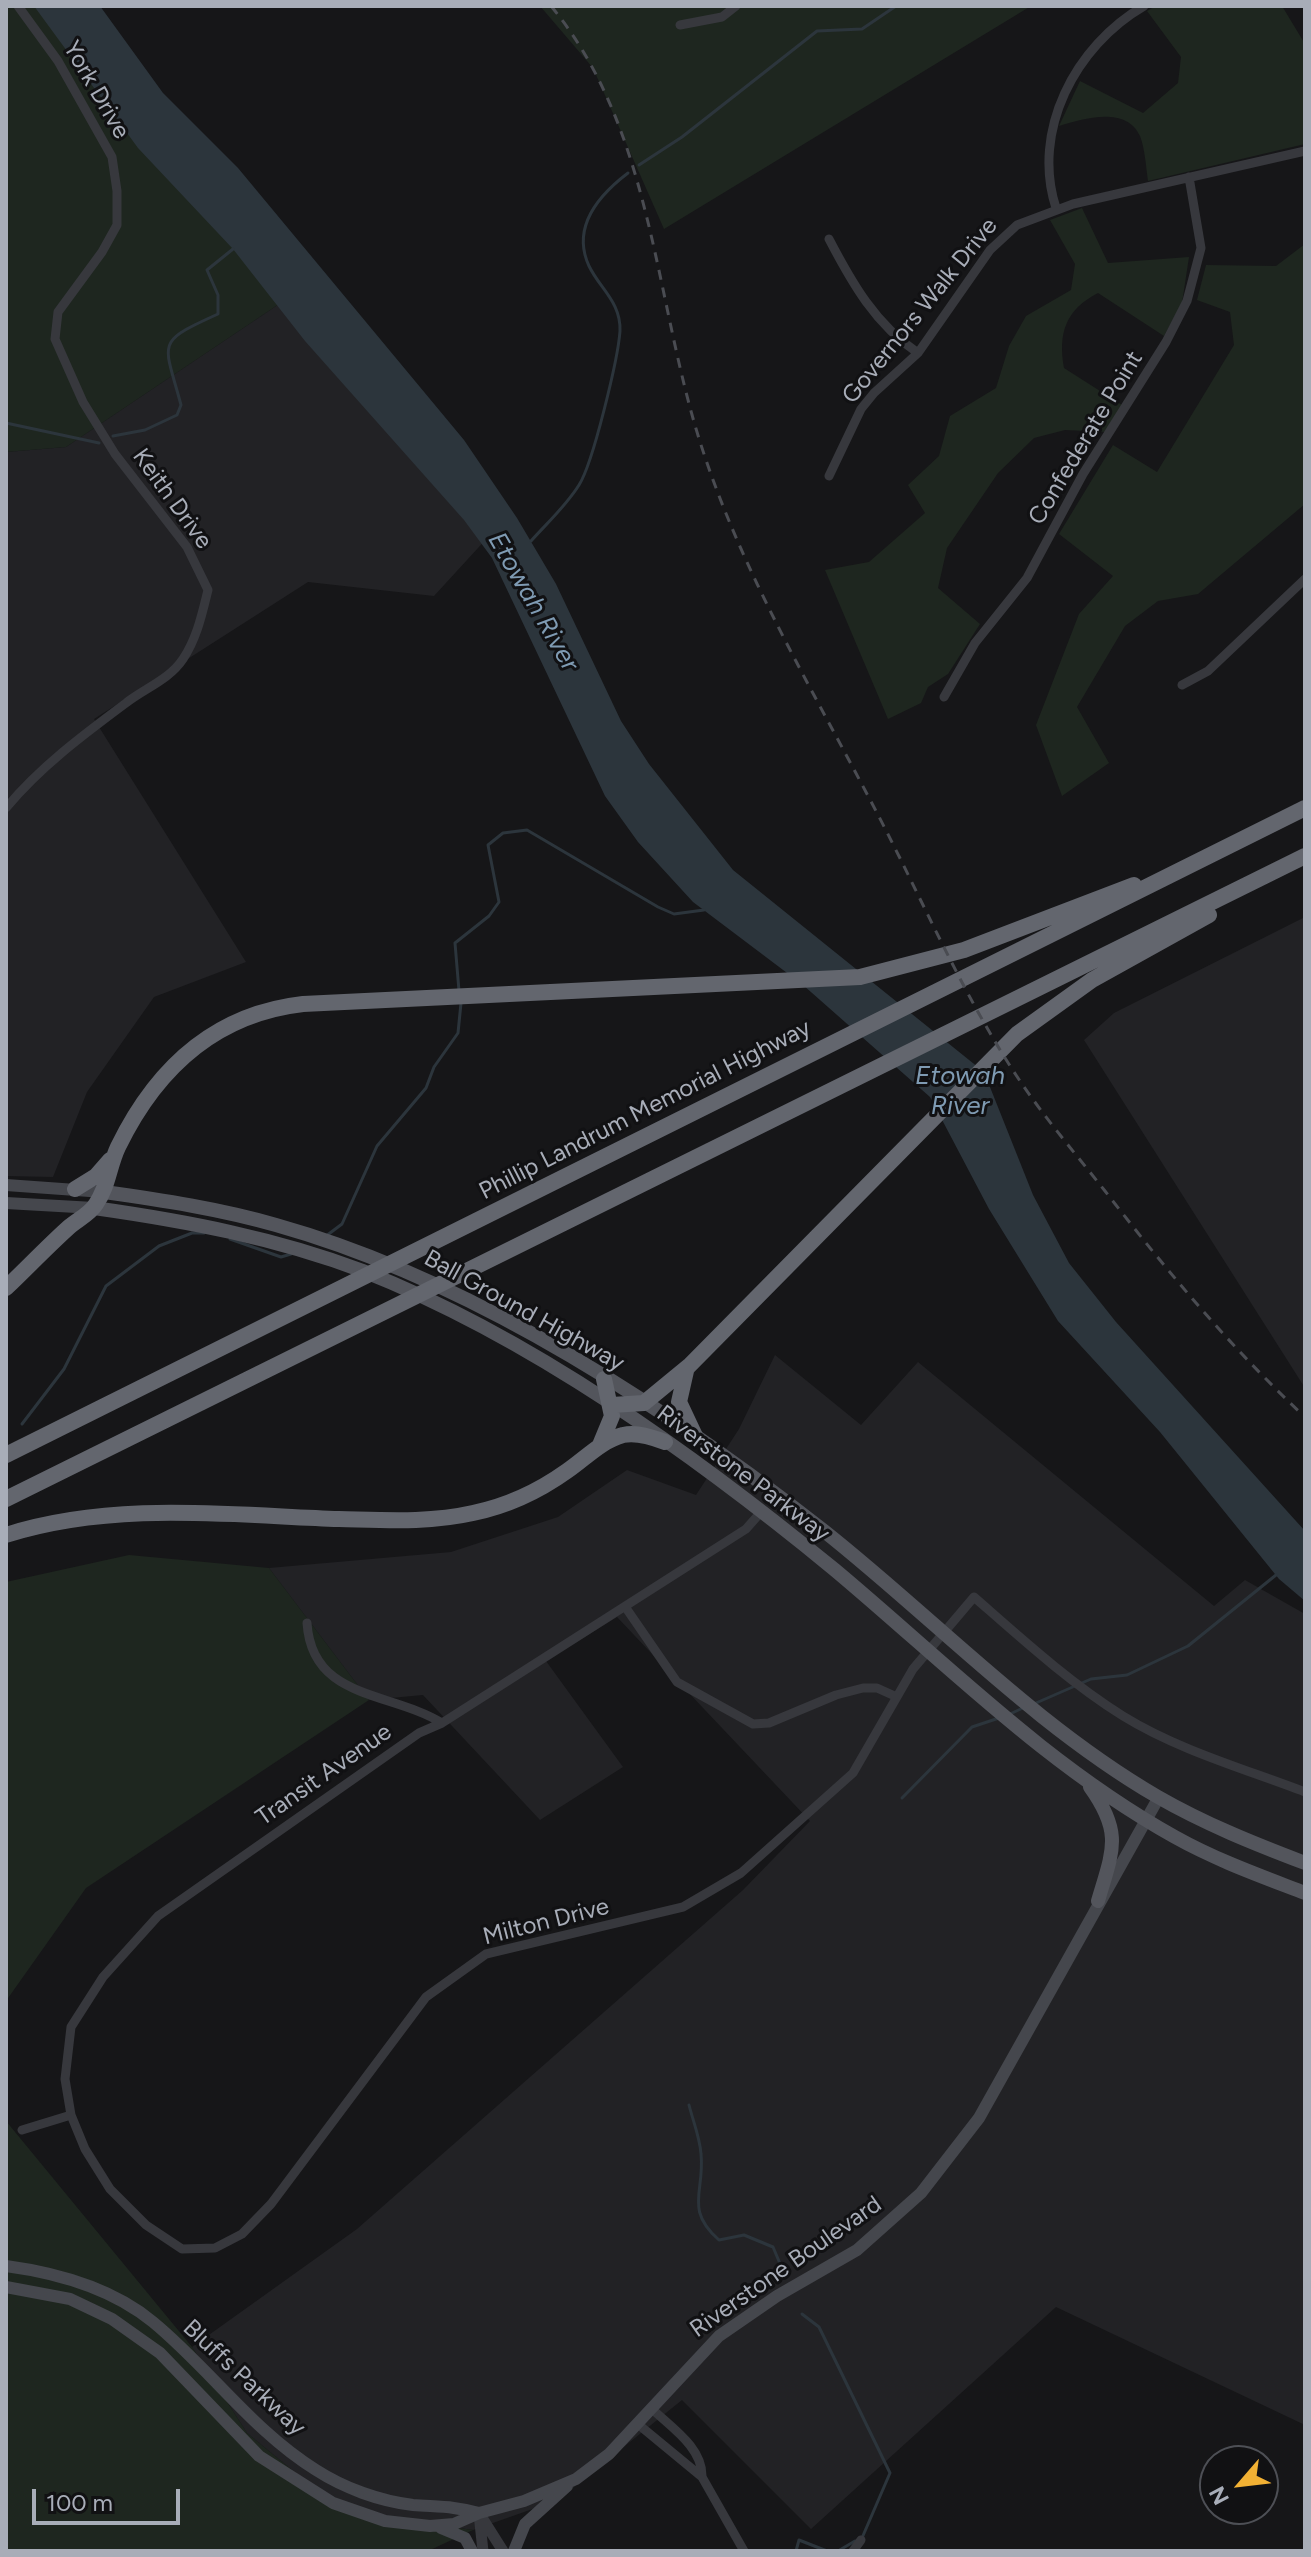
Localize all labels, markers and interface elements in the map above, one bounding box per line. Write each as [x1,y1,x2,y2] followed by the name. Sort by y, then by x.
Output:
[56,36,136,144] street label: York Drive
[836,212,1004,410] street label: Governors Walk Drive
[1023,346,1149,530] street label: Confederate Point
[126,443,218,555] street label: Keith Drive
[481,527,585,677] water label: Etowah River
[474,1014,816,1206] street label: Phillip Landrum Memorial Highway
[915,1060,1005,1122] water label: Etowah River
[419,1244,629,1378] street label: Ball Ground Highway
[651,1399,835,1549] street label: Riverstone Parkway
[251,1718,397,1832] street label: Transit Avenue
[480,1892,612,1952] street label: Milton Drive
[685,2190,887,2344] street label: Riverstone Boulevard
[177,2314,311,2442] street label: Bluffs Parkway
[1199,2445,1279,2525] north arrow
[36,2473,184,2523] scale bar
[1203,2482,1235,2509] text: N
[46,2488,113,2517] text: 100 m

